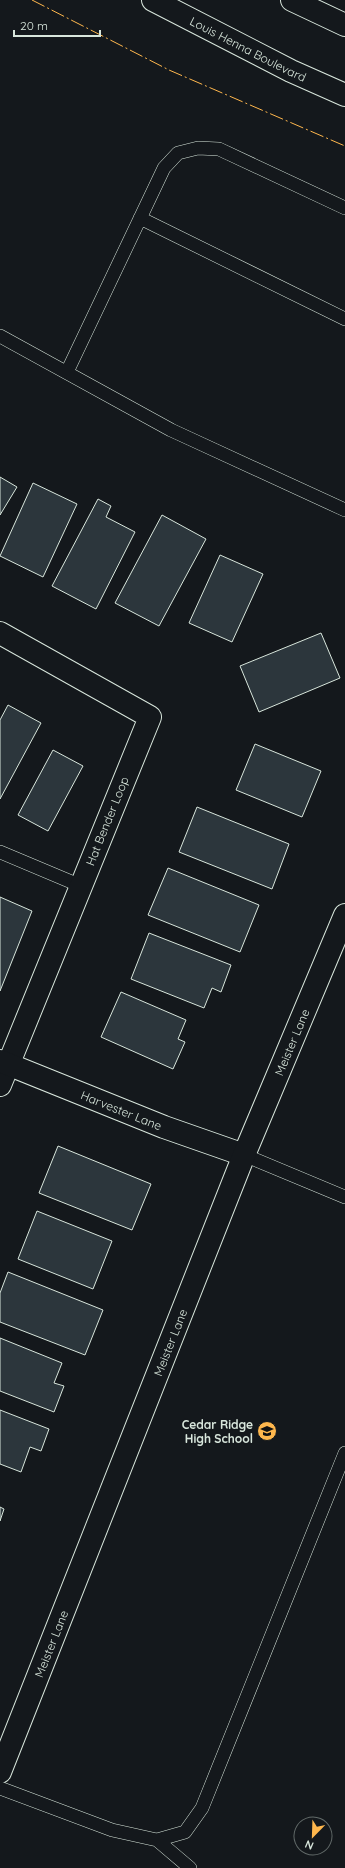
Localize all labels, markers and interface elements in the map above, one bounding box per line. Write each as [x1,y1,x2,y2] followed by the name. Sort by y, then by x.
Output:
[14,12,100,38] scale bar
[188,13,309,84] street label: Louis Henna Boulevard
[20,18,48,33] text: 20 m
[82,774,132,868] street label: Hat Bender Loop
[271,1006,312,1078] street label: Meister Lane
[79,1087,164,1133] street label: Harvester Lane
[150,1306,190,1378] street label: Meister Lane
[182,1417,253,1446] place label: Cedar Ridge High School
[256,1420,278,1442] school or university icon: Cedar Ridge High School
[31,1608,71,1679] street label: Meister Lane
[293,1816,333,1856] north arrow
[303,1837,316,1853] text: N

